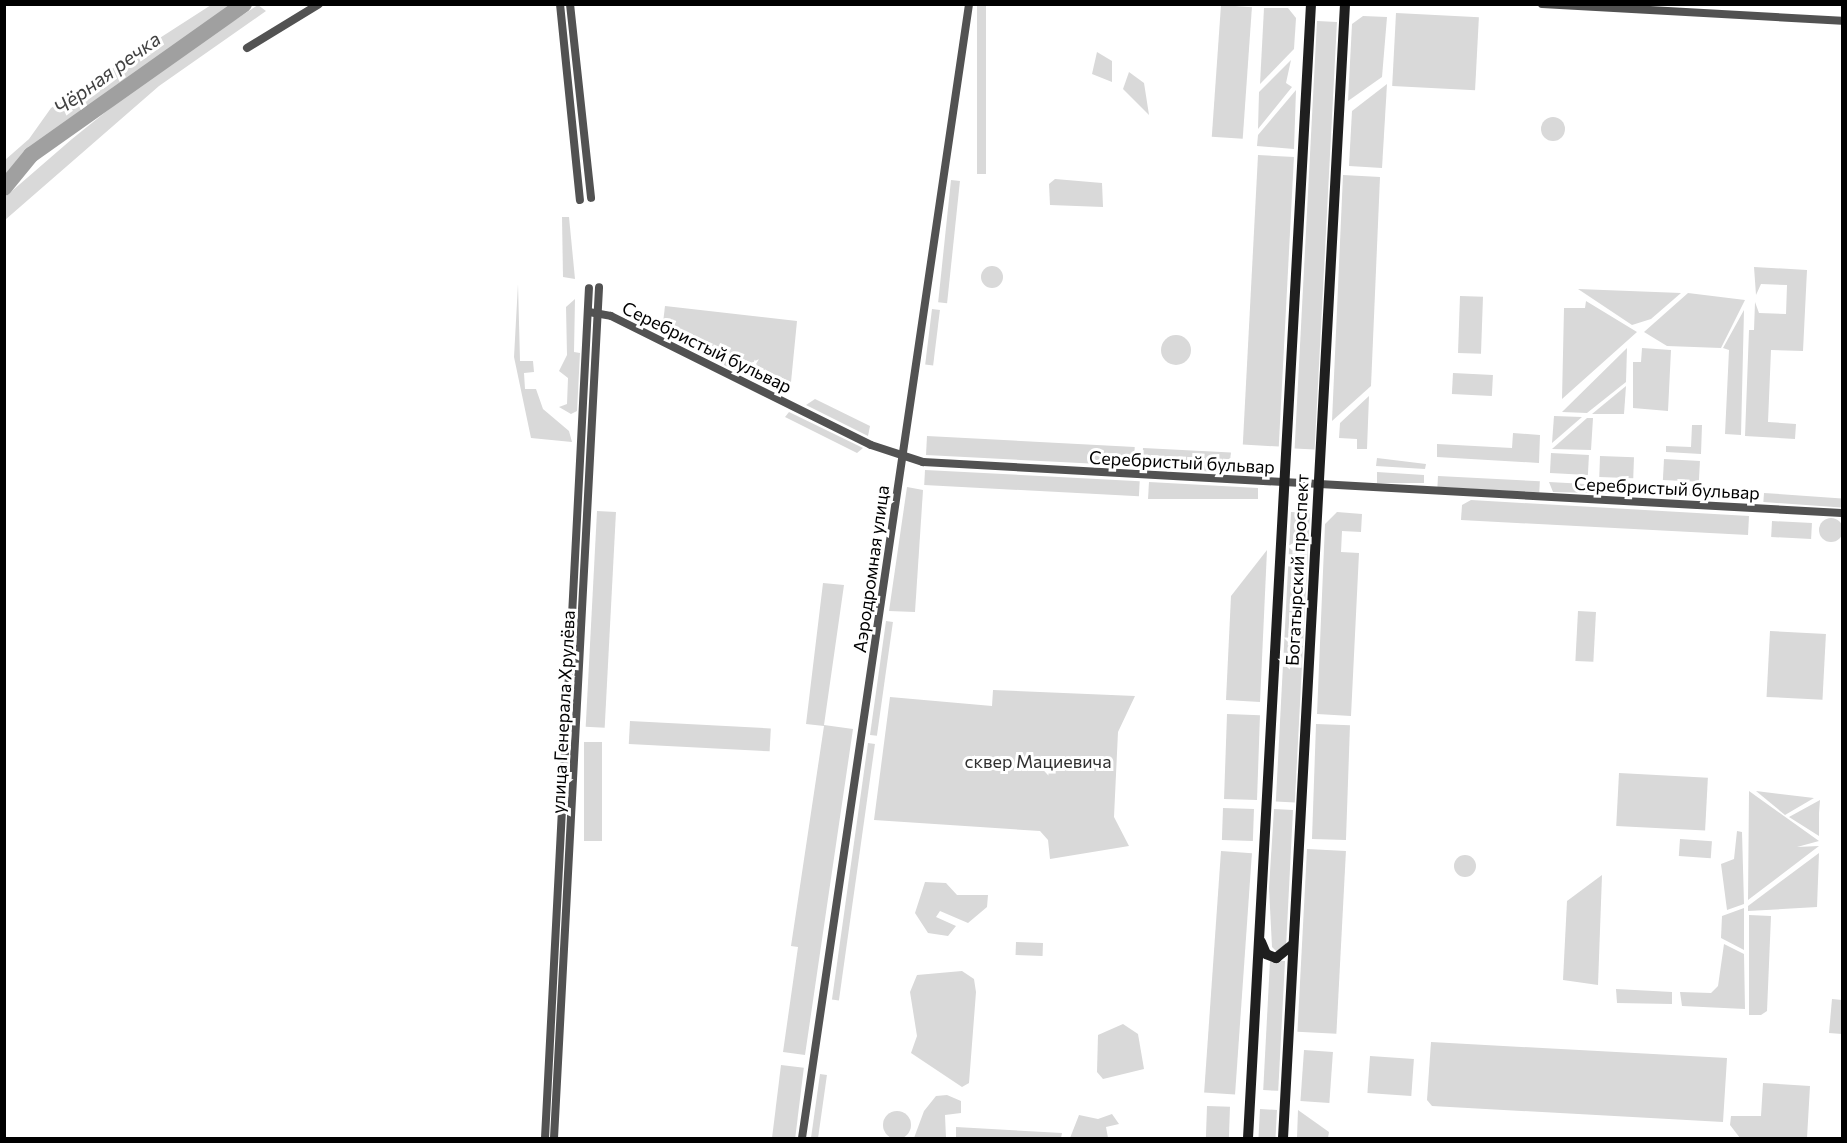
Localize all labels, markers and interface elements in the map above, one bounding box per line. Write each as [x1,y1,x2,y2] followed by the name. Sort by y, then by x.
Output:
[49,26,165,120] water label: Чёрная речка
[619,296,795,398] street label: Серебристый бульвар
[1088,446,1276,478] street label: Серебристый бульвар
[1573,472,1761,504] street label: Серебристый бульвар
[1281,473,1313,667] street label: Богатырский проспект
[849,484,893,654] street label: Аэродромная улица
[547,610,579,814] street label: улица Генерала Хрулёва
[965,750,1111,772] park label: сквер Мациевича

